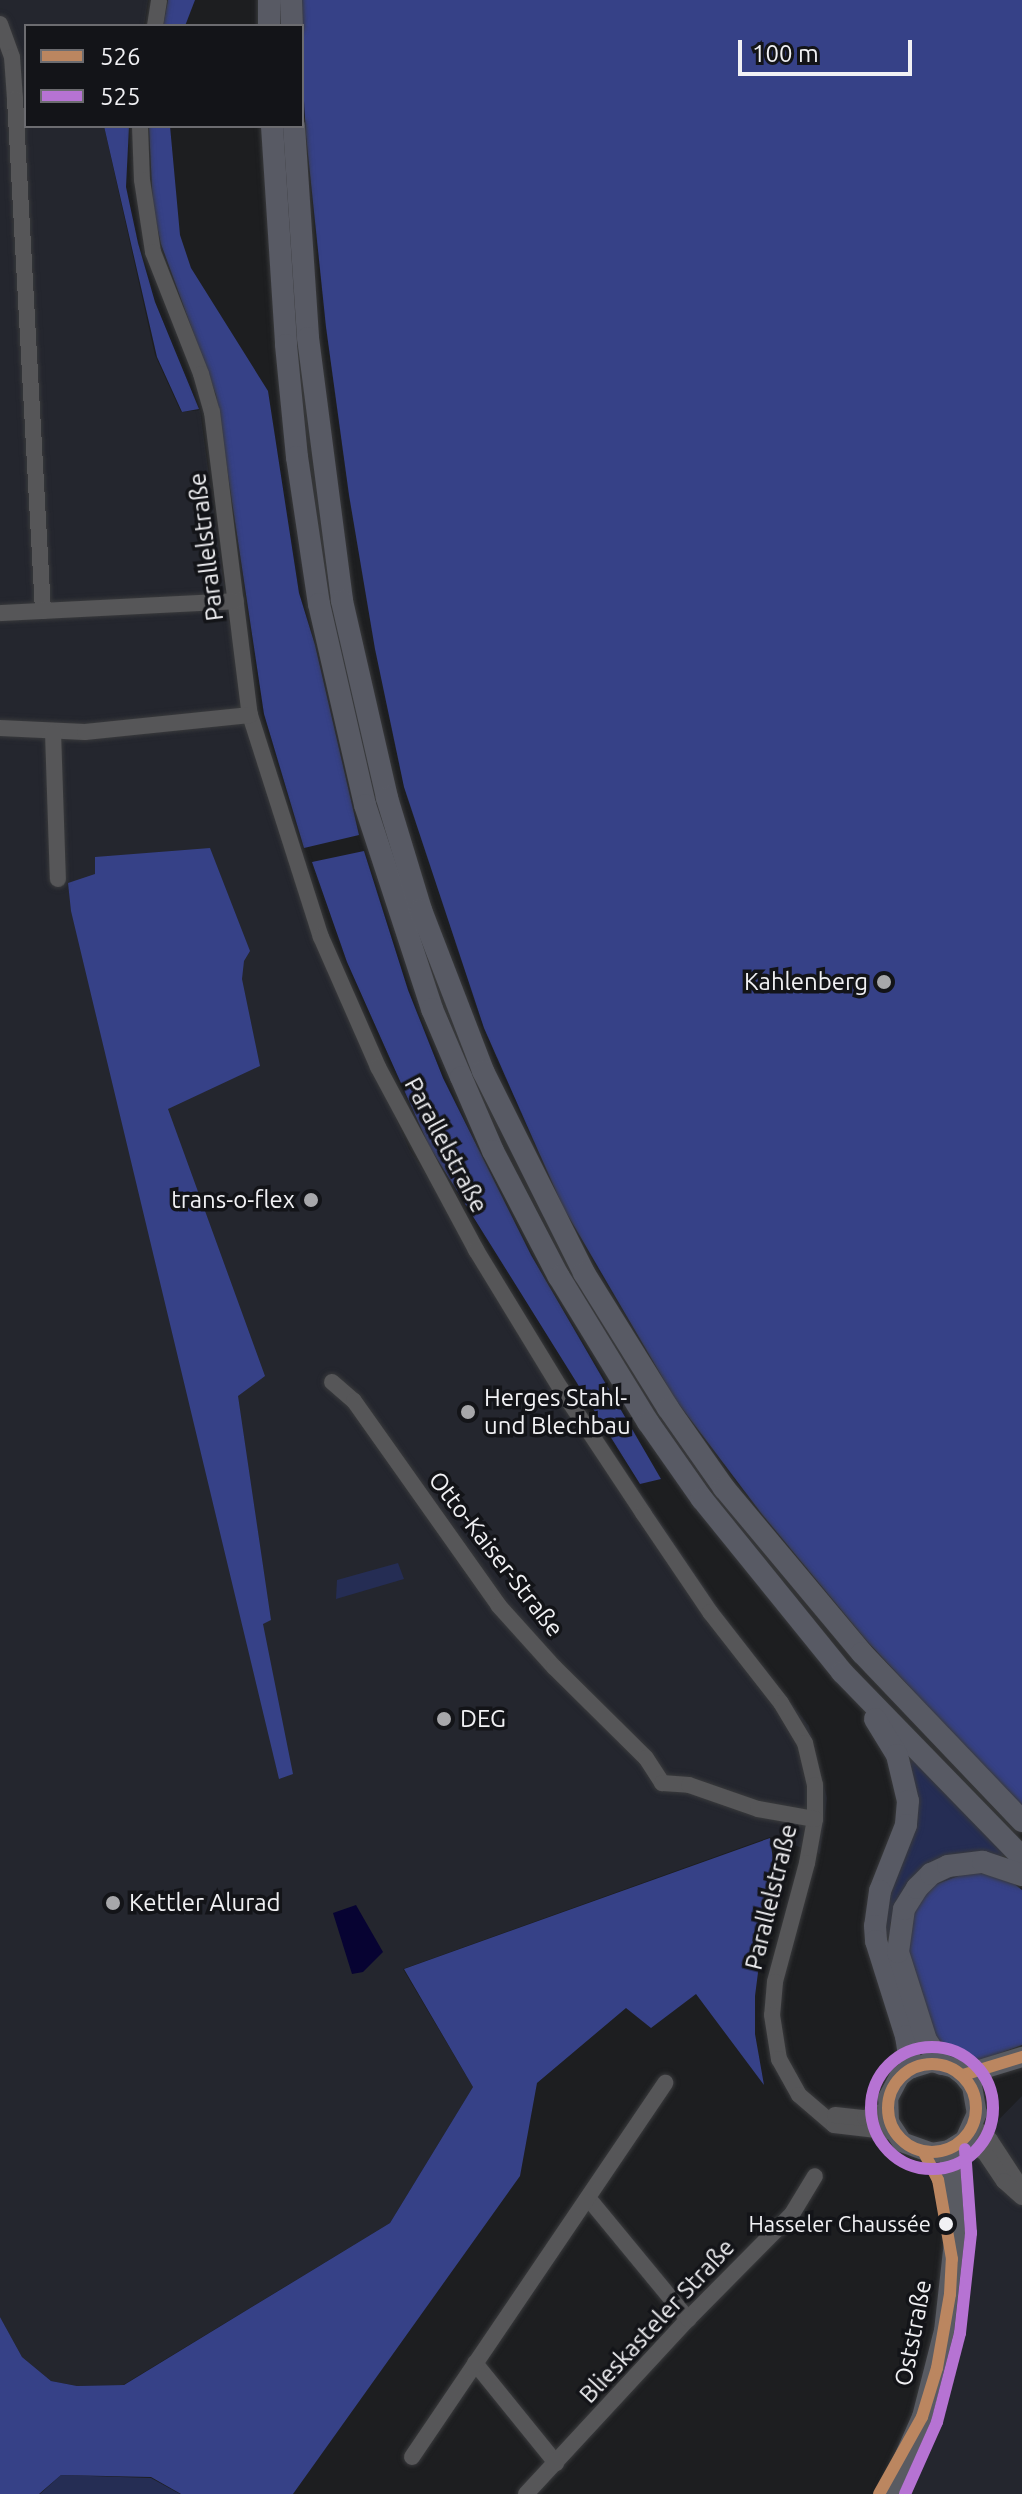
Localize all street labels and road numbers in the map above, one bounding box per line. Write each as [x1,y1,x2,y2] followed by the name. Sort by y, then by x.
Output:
[183,471,229,623] street label: Parallelstraße
[398,1072,494,1218] street label: Parallelstraße
[423,1466,569,1642] street label: Otto-Kaiser-Straße
[739,1821,803,1973] street label: Parallelstraße
[574,2233,740,2409] street label: Blieskasteler Straße
[889,2278,937,2388] street label: Oststraße

